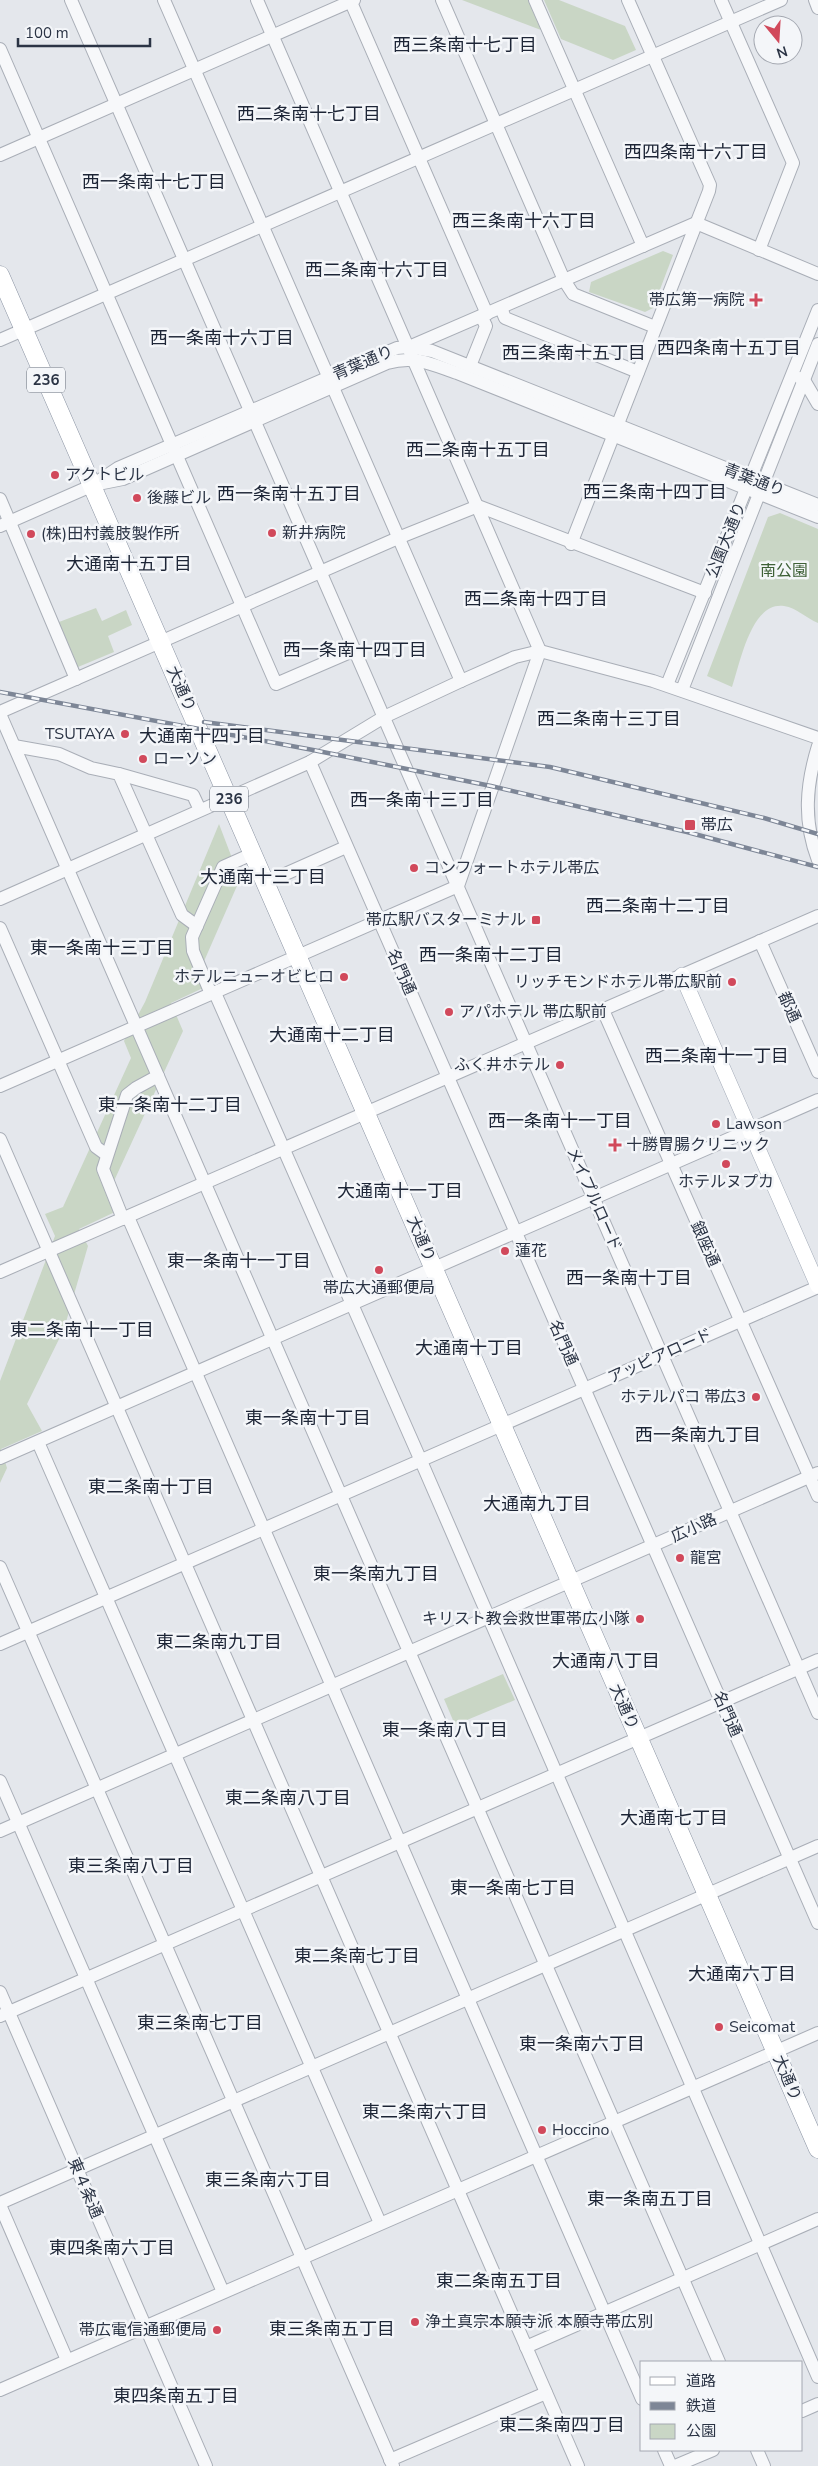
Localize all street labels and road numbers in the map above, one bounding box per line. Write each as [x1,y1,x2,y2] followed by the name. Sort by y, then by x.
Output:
[329,340,397,386] street label: 青葉通り
[27,368,65,392] road number: 236
[720,458,788,502] street label: 青葉通り
[701,499,751,581] street label: 公園大通り
[161,663,201,715] street label: 大通り
[210,786,248,812] road number: 236
[381,946,421,998] street label: 名門通
[772,988,806,1026] street label: 都通
[561,1143,627,1255] street label: メイプルロード
[401,1213,441,1265] street label: 大通り
[685,1218,725,1270] street label: 銀座通
[543,1317,583,1369] street label: 名門通
[604,1323,716,1389] street label: アッピアロード
[668,1508,720,1548] street label: 広小路
[604,1681,644,1733] street label: 大通り
[707,1688,747,1740] street label: 名門通
[767,2052,807,2104] street label: 大通り
[62,2154,108,2222] street label: 東４条通

